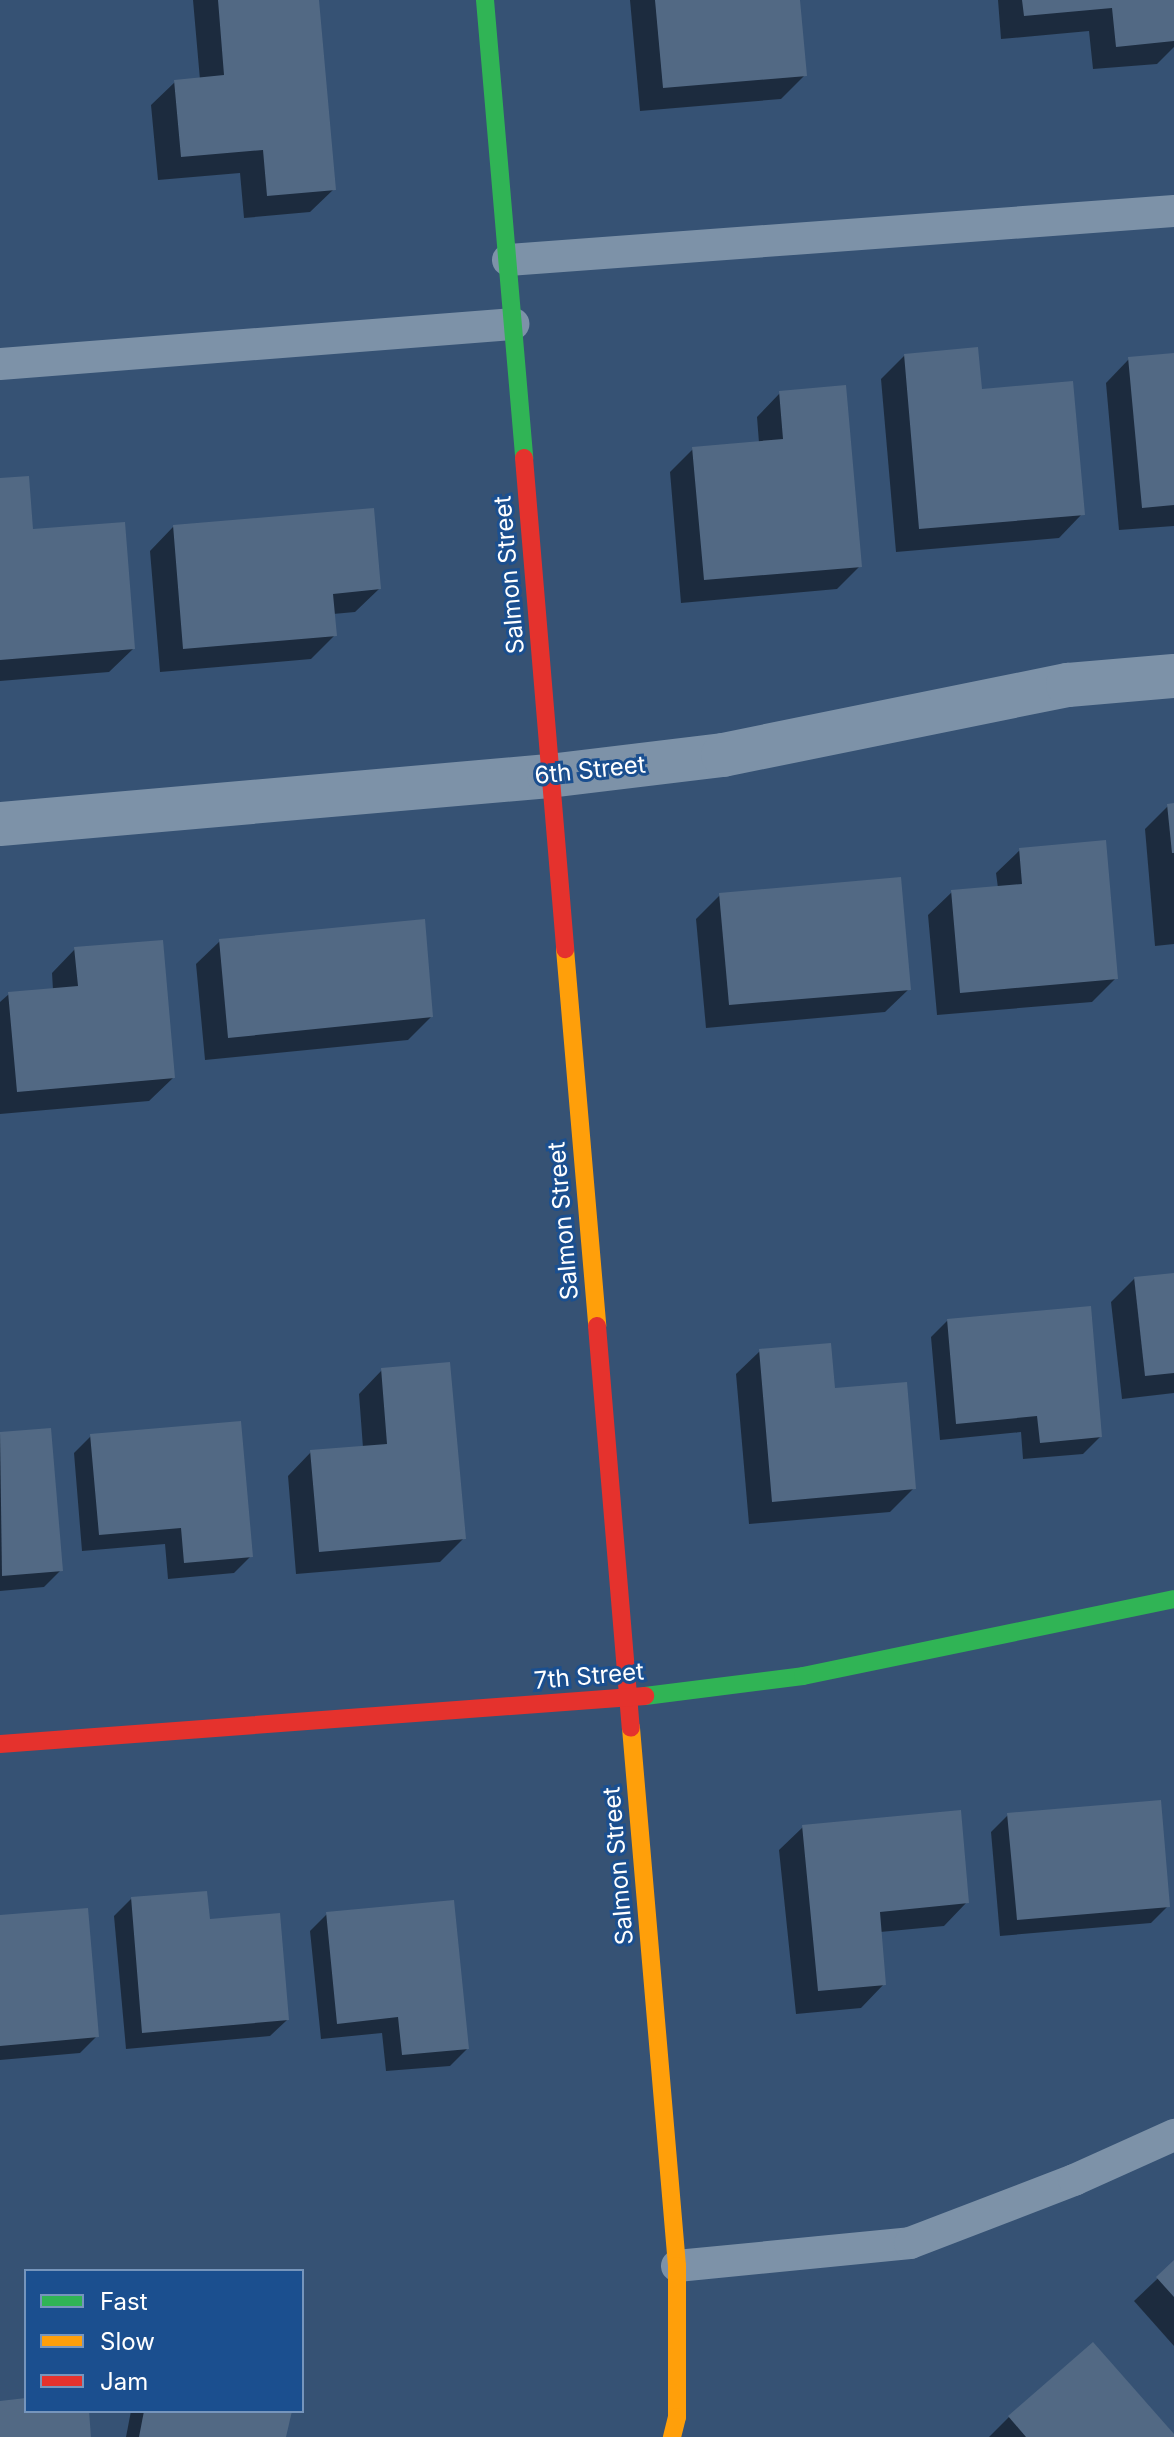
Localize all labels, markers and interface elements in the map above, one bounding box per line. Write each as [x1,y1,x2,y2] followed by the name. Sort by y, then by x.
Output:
[488,495,530,655] street label: Salmon Street
[533,750,647,790] street label: 6th Street
[542,1141,584,1301] street label: Salmon Street
[533,1657,645,1695] street label: 7th Street
[597,1786,639,1946] street label: Salmon Street
[24,2269,304,2413] legend
[100,2287,148,2316] text: Fast
[100,2327,155,2356] text: Slow
[100,2367,148,2396] text: Jam

